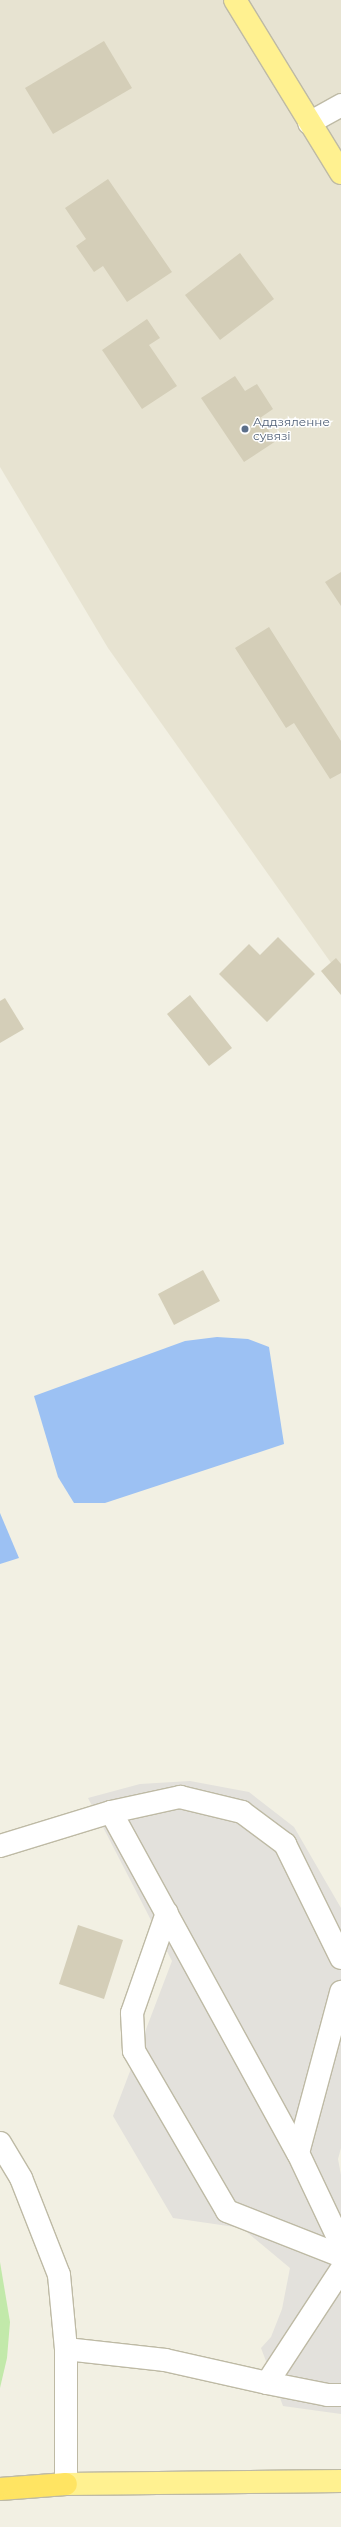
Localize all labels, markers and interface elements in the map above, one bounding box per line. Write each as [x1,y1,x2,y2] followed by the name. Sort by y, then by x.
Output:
[253,415,330,443] place label: Аддзяленне сувязі
[240,424,250,434] marker: Аддзяленне сувязі

